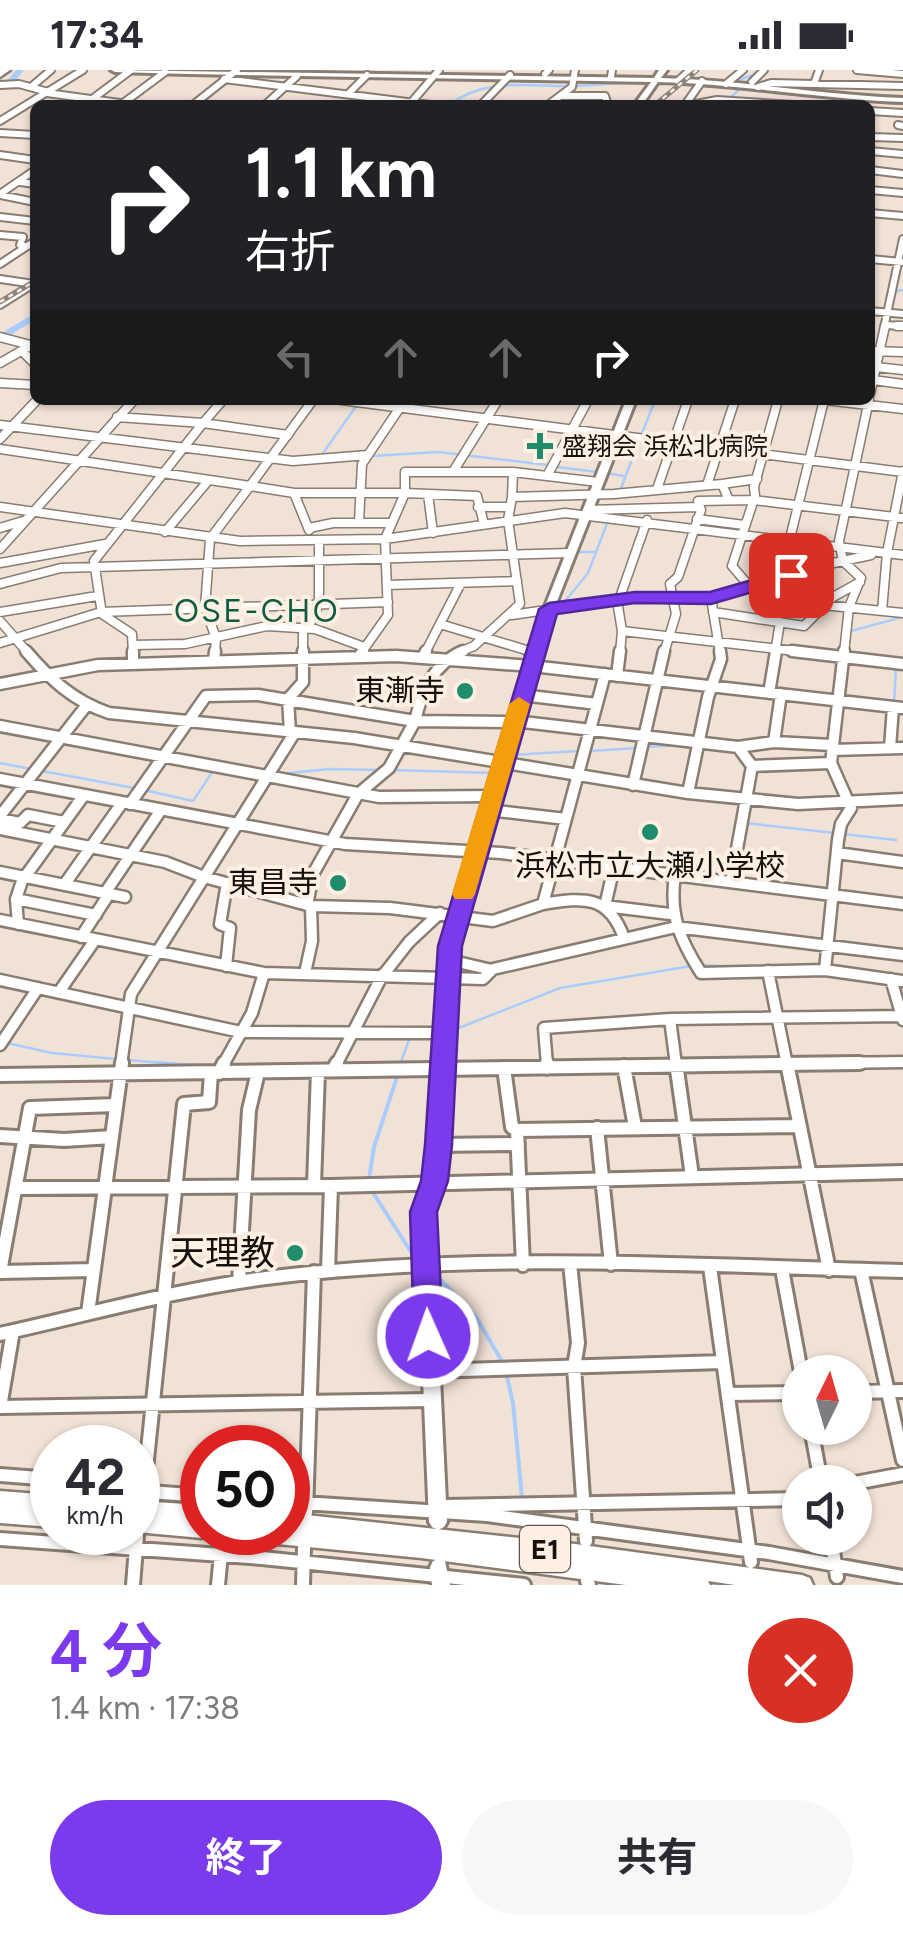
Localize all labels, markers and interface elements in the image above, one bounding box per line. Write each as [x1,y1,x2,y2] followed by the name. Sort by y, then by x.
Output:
[50,12,144,58] text: 17:34
[245,130,437,215] text: 1.1 km
[80,140,210,270] icon: right
[245,224,335,278] text: 右折
[268,330,323,385] icon: left
[373,330,428,385] icon: ahead
[478,330,533,385] icon: ahead
[583,330,638,385] icon: right
[562,431,768,461] place label: 盛翔会 浜松北病院
[527,433,553,459] marker: 盛翔会 浜松北病院
[749,533,834,618] pin
[764,548,819,603] icon: arrive
[174,592,340,630] district label: OSE-CHO
[355,672,445,709] place label: 東漸寺
[454,680,476,702] marker: 東漸寺
[639,821,661,843] marker: 浜松市立大瀬小学校
[515,847,785,884] place label: 浜松市立大瀬小学校
[228,864,318,901] place label: 東昌寺
[327,872,349,894] marker: 東昌寺
[170,1232,275,1274] place label: 天理教
[284,1242,306,1264] marker: 天理教
[376,1284,480,1388] position arrow
[782,1355,872,1445] north arrow
[782,1355,872,1555] map controls
[180,1425,310,1555] speed limit sign: 50
[65,1447,125,1508] text: 42
[782,1465,872,1555] button: sound
[66,1500,124,1530] text: km/h
[520,1526,570,1572] road number: E1
[50,1615,162,1687] text: 4 分
[748,1618,853,1723] button: close
[50,1689,240,1727] text: 1.4 km · 17:38
[50,1800,442,1915] button: 終了
[462,1800,853,1915] button: 共有

